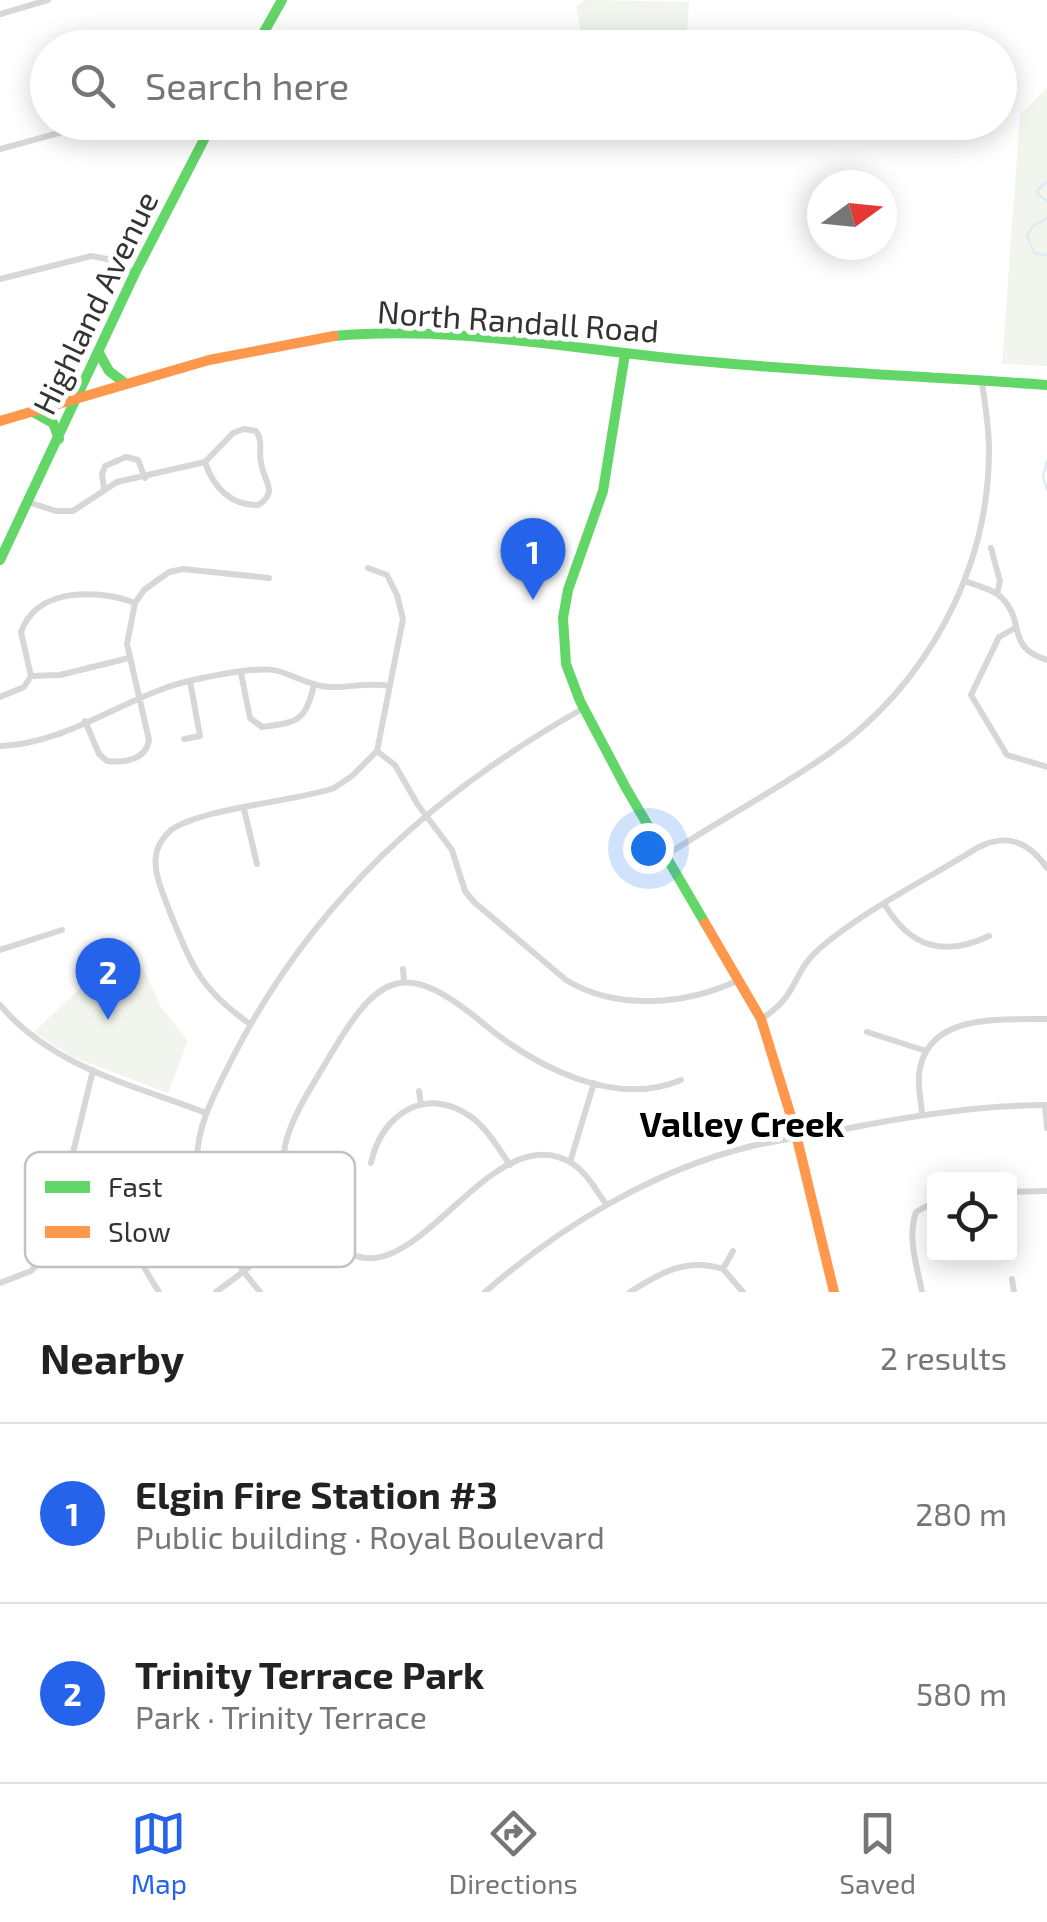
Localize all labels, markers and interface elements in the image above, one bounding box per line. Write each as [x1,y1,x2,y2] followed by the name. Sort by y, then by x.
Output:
[30,30,1017,140] search box
[65,58,120,113] icon: search
[145,62,349,108] text: Search here
[807,170,897,260] north arrow
[24,184,165,420] street label: Highland Avenue
[376,291,660,349] street label: North Randall Road
[500,518,566,600] pin: 1
[623,823,674,874] your location
[76,938,140,1020] pin: 2
[640,1102,845,1145] district label: Valley Creek
[25,1152,355,1267] legend
[108,1169,163,1203] text: Fast
[927,1172,1017,1262] map controls
[927,1172,1017,1262] button: locate
[108,1214,171,1248] text: Slow
[40,1332,184,1382] text: Nearby
[880,1338,1007,1376] text: 2 results
[135,1471,498,1517] text: Elgin Fire Station #3
[66,1494,79,1532] text: 1
[915,1494,1007,1532] text: 280 m
[135,1517,605,1555] text: Public building · Royal Boulevard
[135,1651,484,1697] text: Trinity Terrace Park
[63,1674,82,1712] text: 2
[916,1674,1007,1712] text: 580 m
[135,1697,427,1735] text: Park · Trinity Terrace
[131,1806,187,1900] tab: Map
[449,1806,578,1900] tab: Directions
[839,1806,916,1900] tab: Saved

